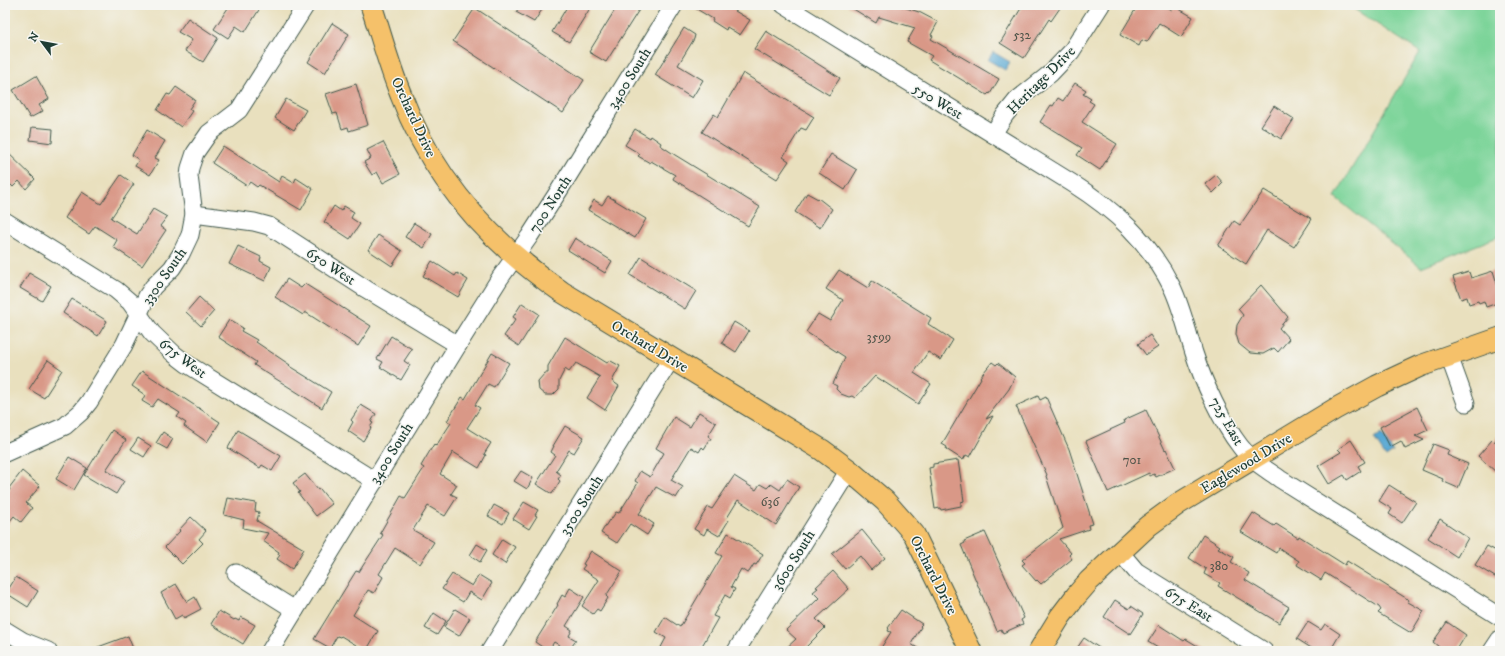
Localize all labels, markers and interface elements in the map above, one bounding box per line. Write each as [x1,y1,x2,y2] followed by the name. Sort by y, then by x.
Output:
[22,22,62,62] north arrow
[1013,27,1031,43] house number: 532
[26,30,43,45] text: N
[1003,42,1080,119] street label: Heritage Drive
[603,44,656,112] street label: 3400 South
[387,74,440,160] street label: Orchard Drive
[909,79,966,124] street label: 550 West
[525,172,576,237] street label: 700 North
[302,243,359,290] street label: 650 West
[138,244,191,309] street label: 3300 South
[608,316,692,377] street label: Orchard Drive
[867,329,891,345] house number: 3599
[155,334,211,383] street label: 675 West
[1205,394,1248,449] street label: 725 East
[365,419,418,487] street label: 3400 South
[1197,429,1295,498] street label: Eaglewood Drive
[1123,452,1142,468] house number: 701
[555,472,607,539] street label: 3500 South
[761,494,780,510] house number: 636
[767,526,820,594] street label: 3600 South
[905,532,962,618] street label: Orchard Drive
[1210,558,1228,574] house number: 380
[1161,582,1216,627] street label: 675 East

